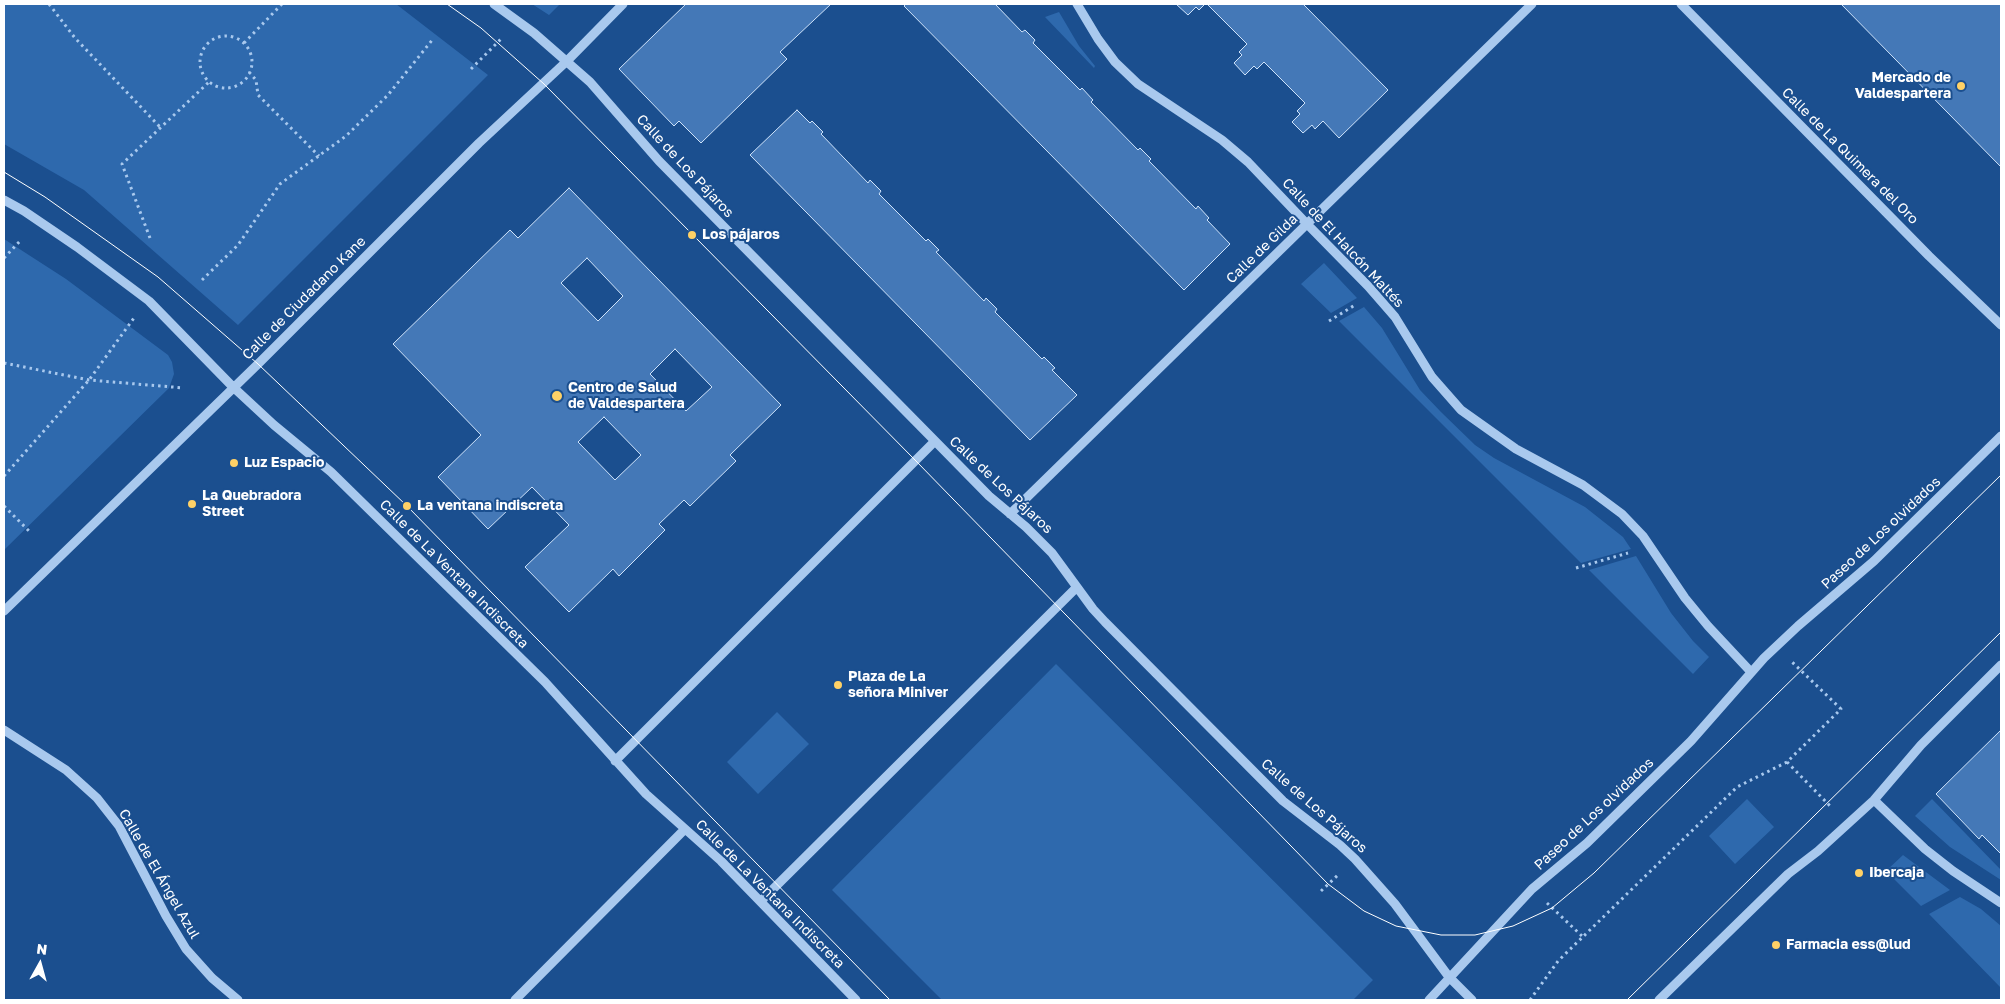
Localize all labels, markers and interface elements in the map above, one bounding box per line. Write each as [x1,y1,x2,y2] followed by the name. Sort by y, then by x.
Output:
[1855,70,1951,102] place label: Mercado de Valdespartera
[1955,80,1967,92] marker: Mercado de Valdespartera
[1778,84,1922,228] street label: Calle de La Quimera del Oro
[633,111,737,221] street label: Calle de Los Pájaros
[1279,175,1407,311] street label: Calle de El Halcón Maltés
[1223,211,1301,287] street label: Calle de Gilda
[702,227,780,243] place label: Los pájaros
[686,229,698,241] marker: Los pájaros
[239,233,369,363] street label: Calle de Ciudadano Kane
[568,380,685,412] place label: Centro de Salud de Valdespartera
[550,389,564,403] marker: Centro de Salud de Valdespartera
[946,433,1056,537] street label: Calle de Los Pájaros
[244,455,324,471] place label: Luz Espacio
[228,457,240,469] marker: Luz Espacio
[1818,473,1944,593] street label: Paseo de Los olvidados
[202,488,301,520] place label: La Quebradora Street
[376,496,532,652] street label: Calle de La Ventana Indiscreta
[186,498,198,510] marker: La Quebradora Street
[417,498,563,514] place label: La ventana indiscreta
[401,500,413,512] marker: La ventana indiscreta
[848,669,948,702] place label: Plaza de La señora Miniver
[832,679,844,691] marker: Plaza de La señora Miniver
[1531,754,1657,874] street label: Paseo de Los olvidados
[1258,755,1370,857] street label: Calle de Los Pájaros
[115,806,203,942] street label: Calle de El Ángel Azul
[692,816,848,972] street label: Calle de La Ventana Indiscreta
[1869,865,1924,881] place label: Ibercaja
[1853,867,1865,879] marker: Ibercaja
[1786,937,1911,953] place label: Farmacia ess@lud
[15,939,65,989] north arrow
[1770,939,1782,951] marker: Farmacia ess@lud
[36,940,48,958] text: N

